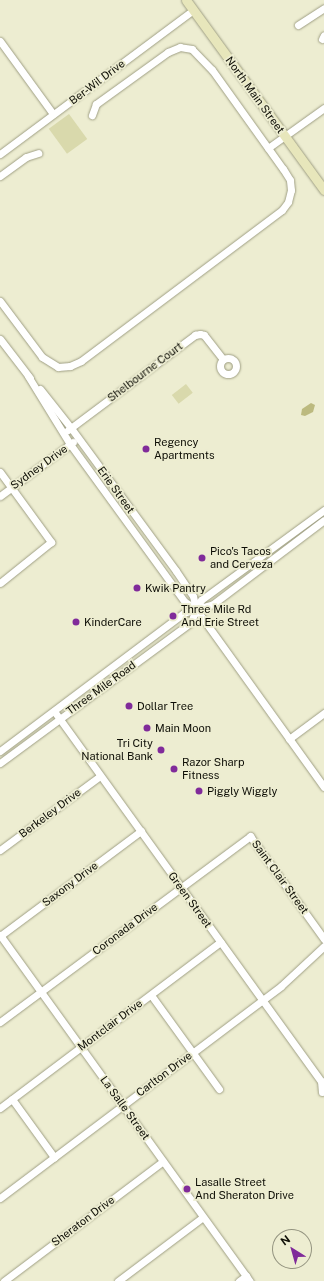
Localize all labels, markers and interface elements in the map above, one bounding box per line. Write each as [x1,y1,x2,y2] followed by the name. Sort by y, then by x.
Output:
[223,54,287,136] street label: North Main Street
[67,57,127,107] street label: Ber-Wil Drive
[105,339,185,405] street label: Shelbourne Court
[154,436,214,462] place label: Regency Apartments
[8,442,70,492] street label: Sydney Drive
[141,444,151,454] marker: Regency Apartments
[95,464,137,516] street label: Erie Street
[210,545,273,571] place label: Pico's Tacos and Cerveza
[197,553,207,563] marker: Pico's Tacos and Cerveza
[145,581,206,595] place label: Kwik Pantry
[132,583,142,593] marker: Kwik Pantry
[181,603,259,629] place label: Three Mile Rd And Erie Street
[168,611,178,621] marker: Three Mile Rd And Erie Street
[84,615,142,629] place label: KinderCare
[71,617,81,627] marker: KinderCare
[64,658,138,718] street label: Three Mile Road
[137,699,193,713] place label: Dollar Tree
[124,701,134,711] marker: Dollar Tree
[155,721,211,735] place label: Main Moon
[142,723,152,733] marker: Main Moon
[81,737,153,763] place label: Tri City National Bank
[156,745,166,755] marker: Tri City National Bank
[182,756,244,782] place label: Razor Sharp Fitness
[169,764,179,774] marker: Razor Sharp Fitness
[207,784,278,798] place label: Piggly Wiggly
[16,785,84,841] street label: Berkeley Drive
[194,786,204,796] marker: Piggly Wiggly
[249,837,311,917] street label: Saint Clair Street
[39,859,101,909] street label: Saxony Drive
[165,869,215,931] street label: Green Street
[90,900,160,958] street label: Coronada Drive
[75,996,145,1054] street label: Montclair Drive
[133,1049,195,1099] street label: Carlton Drive
[97,1074,153,1142] street label: La Salle Street
[195,1176,294,1202] place label: Lasalle Street And Sheraton Drive
[182,1184,192,1194] marker: Lasalle Street And Sheraton Drive
[49,1193,117,1249] street label: Sheraton Drive
[272,1229,312,1269] north arrow
[278,1233,292,1248] text: N

